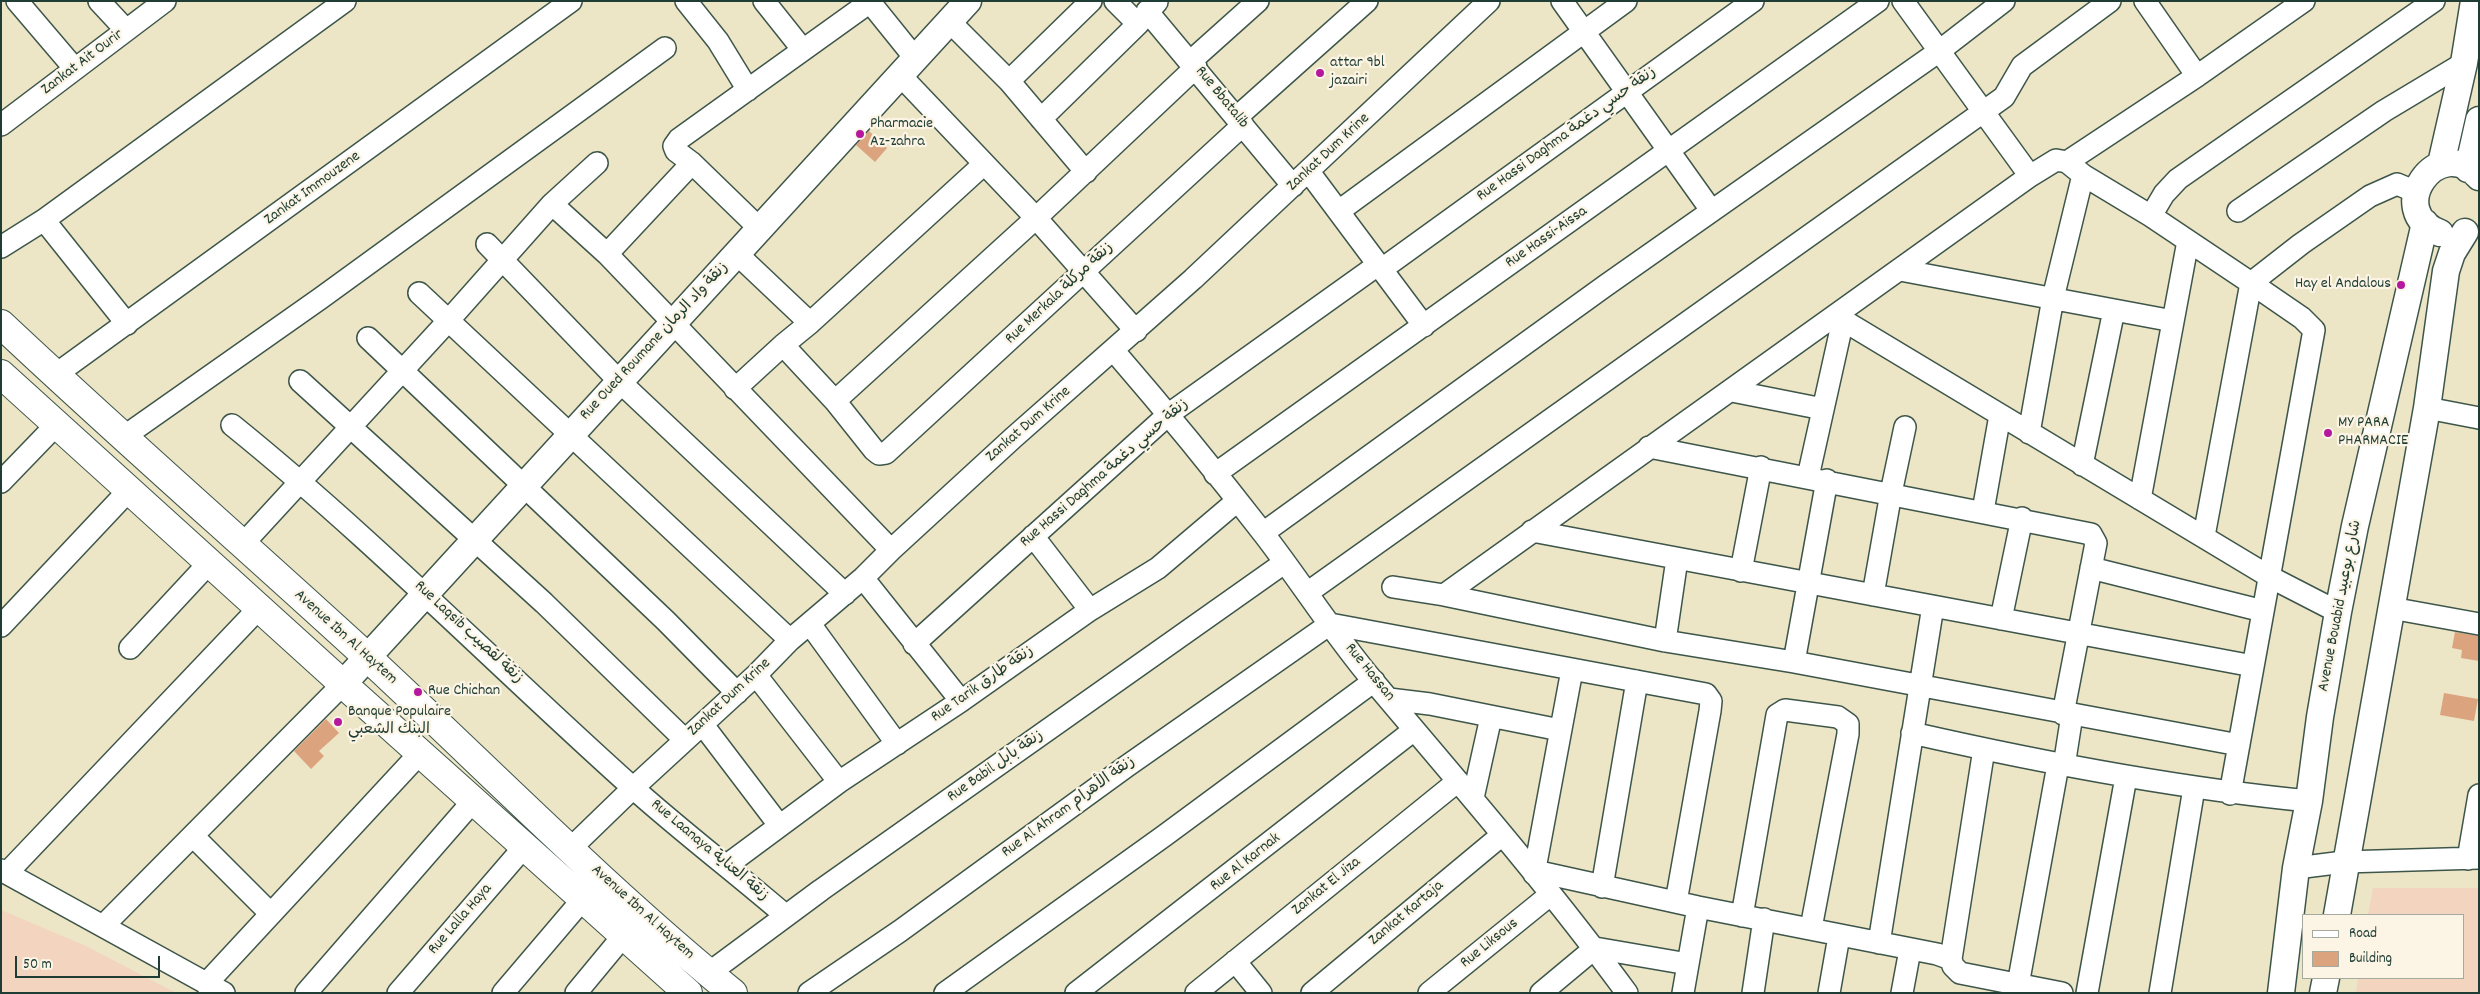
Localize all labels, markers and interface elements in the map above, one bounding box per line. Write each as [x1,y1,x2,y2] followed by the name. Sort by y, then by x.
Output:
[38,26,128,100] street label: Zankat Ait Ourir
[1330,54,1384,92] place label: attar 9bl jazairi
[1190,63,1252,133] street label: Rue Bbatalib
[1474,63,1660,207] street label: Rue Hassi Daghma زنقة حسي دغمة
[1314,67,1326,79] marker: attar 9bl jazairi
[1284,110,1374,196] street label: Zankat Dum Krine
[870,115,933,153] place label: Pharmacie Az-zahra
[854,128,866,140] marker: Pharmacie Az-zahra
[261,148,365,230] street label: Zankat Immouzene
[1502,203,1592,273] street label: Rue Hassi-Aissa
[1002,239,1118,349] street label: Rue Merkala زنقة مركلة
[577,259,733,425] street label: Rue Oued Roumane زنقة واد الرمان
[2295,275,2391,295] place label: Hay el Andalous
[2395,279,2407,291] marker: Hay el Andalous
[983,383,1075,467] street label: Zankat Dum Krine
[1017,396,1193,552] street label: Rue Hassi Daghma زنقة حسي دغمة
[2338,414,2408,452] place label: MY PARA PHARMACIE
[2322,427,2334,439] marker: MY PARA PHARMACIE
[2315,519,2367,693] street label: Avenue Bouabid شارع بوعبيد
[409,577,527,689] street label: Rue Laqsib زنقة لقصيب
[289,586,401,690] street label: Avenue Ibn Al Haytem
[1340,640,1398,706] street label: Rue Hassan
[928,642,1038,728] street label: Rue Tarik زنقة طارق
[685,655,775,741] street label: Zankat Dum Krine
[428,682,500,702] place label: Rue Chichan
[412,686,424,698] marker: Rue Chichan
[348,703,451,741] place label: Banque Populaire البنك الشعبي
[332,716,344,728] marker: Banque Populaire البنك الشعبي
[944,727,1048,807] street label: Rue Babil زنقة بابل
[999,753,1139,863] street label: Rue Al Ahram زنقة الأهرام
[646,796,772,906] street label: Rue Laanaya زنقة العناية
[1207,830,1285,896] street label: Rue Al Karnak
[1289,854,1365,920] street label: Zankat El Jiza
[586,861,698,965] street label: Avenue Ibn Al Haytem
[1366,877,1448,951] street label: Zankat Kartaja
[425,881,497,959] street label: Rue Lalla Haya
[2302,914,2465,979] legend
[1457,915,1523,973] street label: Rue Liksous
[2349,923,2377,945] text: Road
[18,946,162,978] scale bar
[2349,948,2392,970] text: Building
[23,954,52,976] text: 50 m

